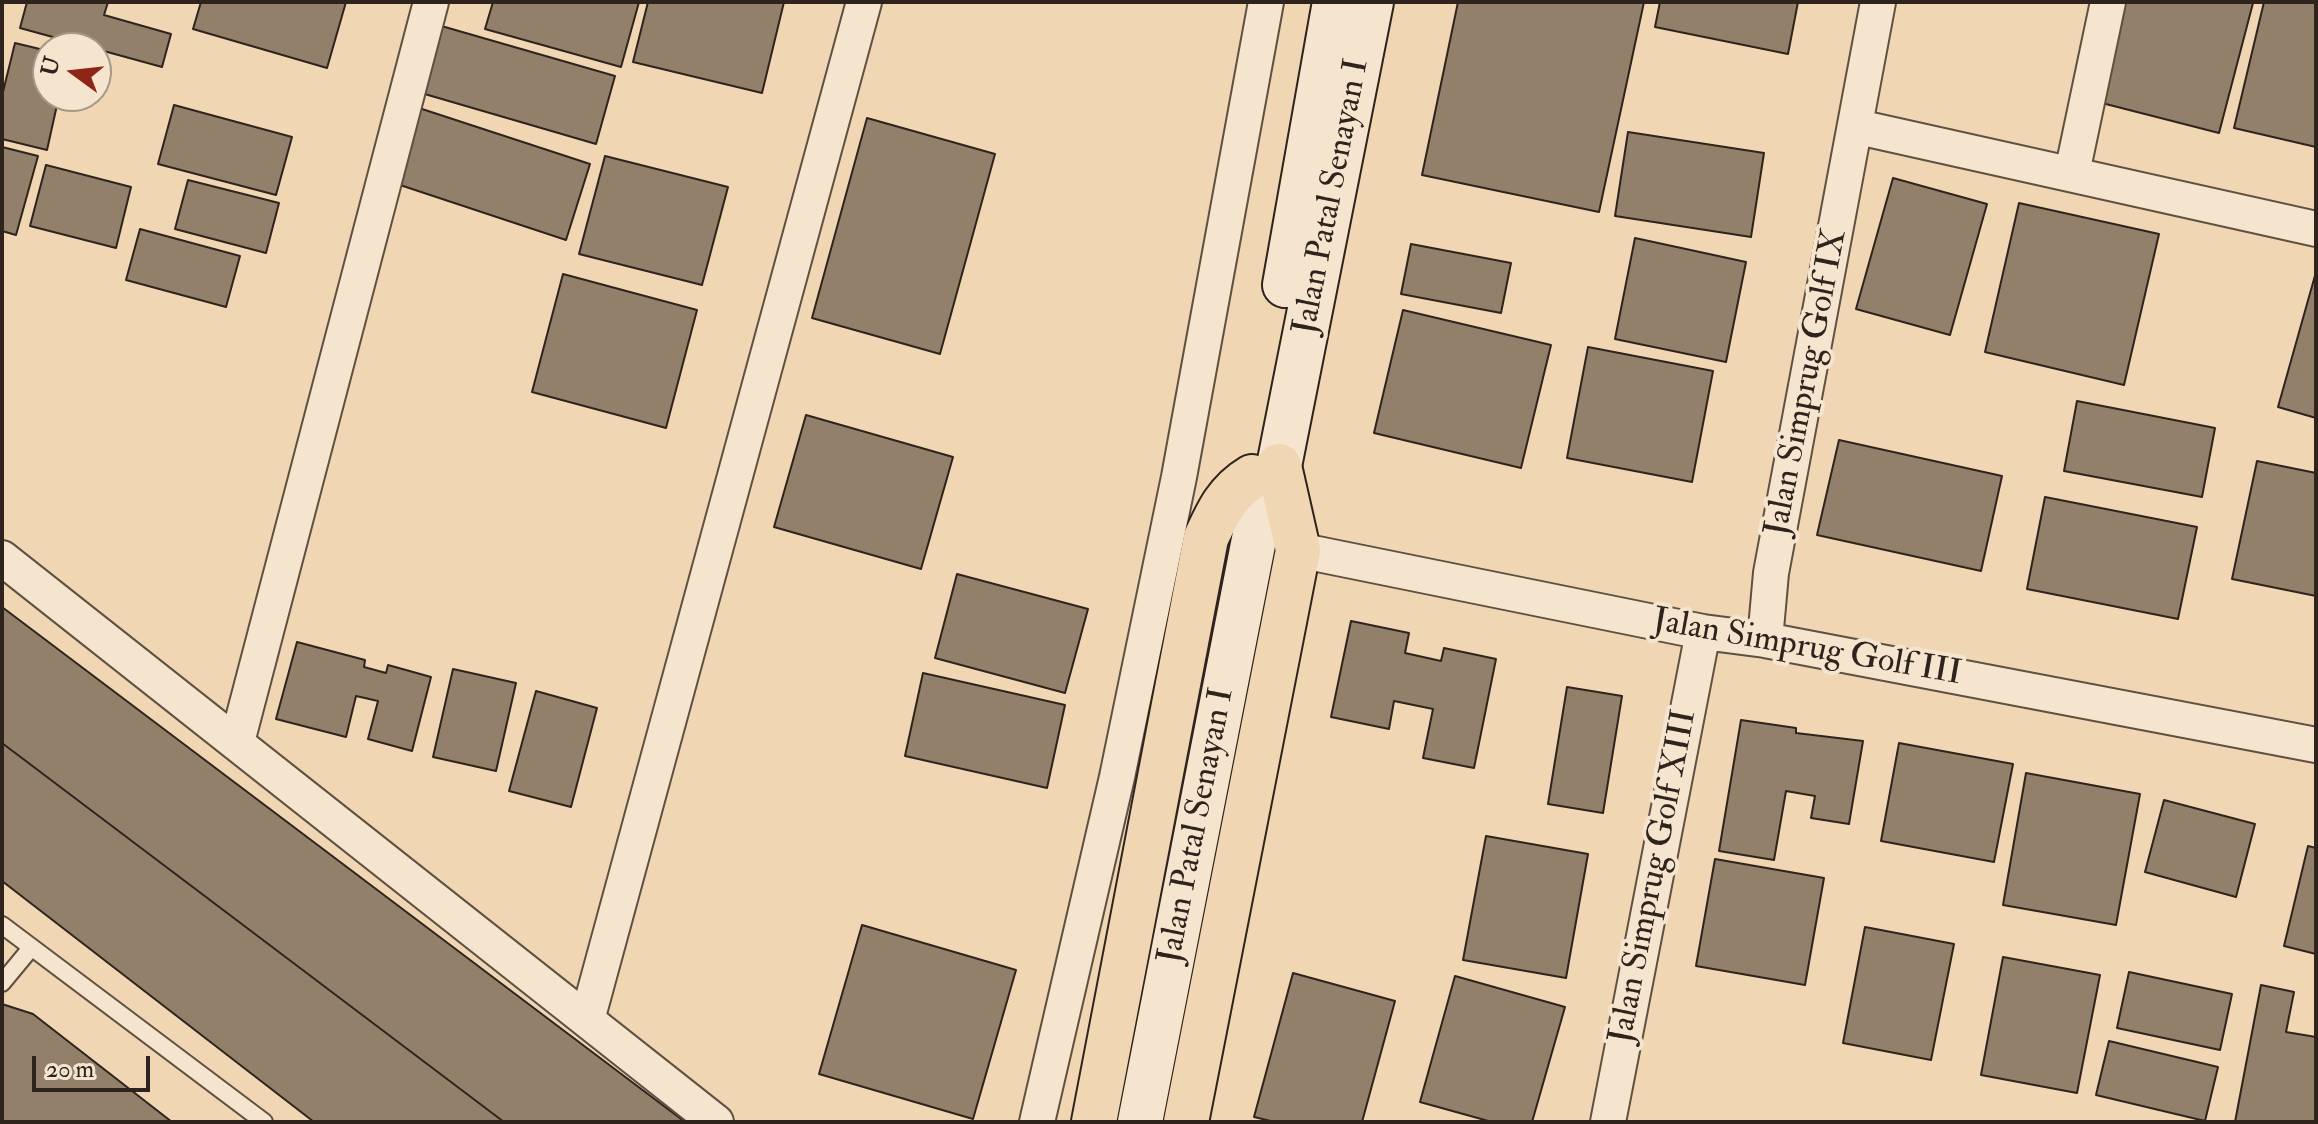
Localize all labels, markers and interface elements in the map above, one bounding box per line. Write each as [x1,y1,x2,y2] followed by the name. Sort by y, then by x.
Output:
[32,32,112,112] north arrow
[35,54,67,79] text: U
[1286,56,1380,338] street label: Jalan Patal Senayan I
[1758,226,1858,540] street label: Jalan Simprug Golf IX
[1650,602,1964,696] street label: Jalan Simprug Golf III
[1151,685,1245,967] street label: Jalan Patal Senayan I
[1603,707,1707,1047] street label: Jalan Simprug Golf XIII
[36,1040,154,1090] scale bar
[46,1054,94,1085] text: 20 m

